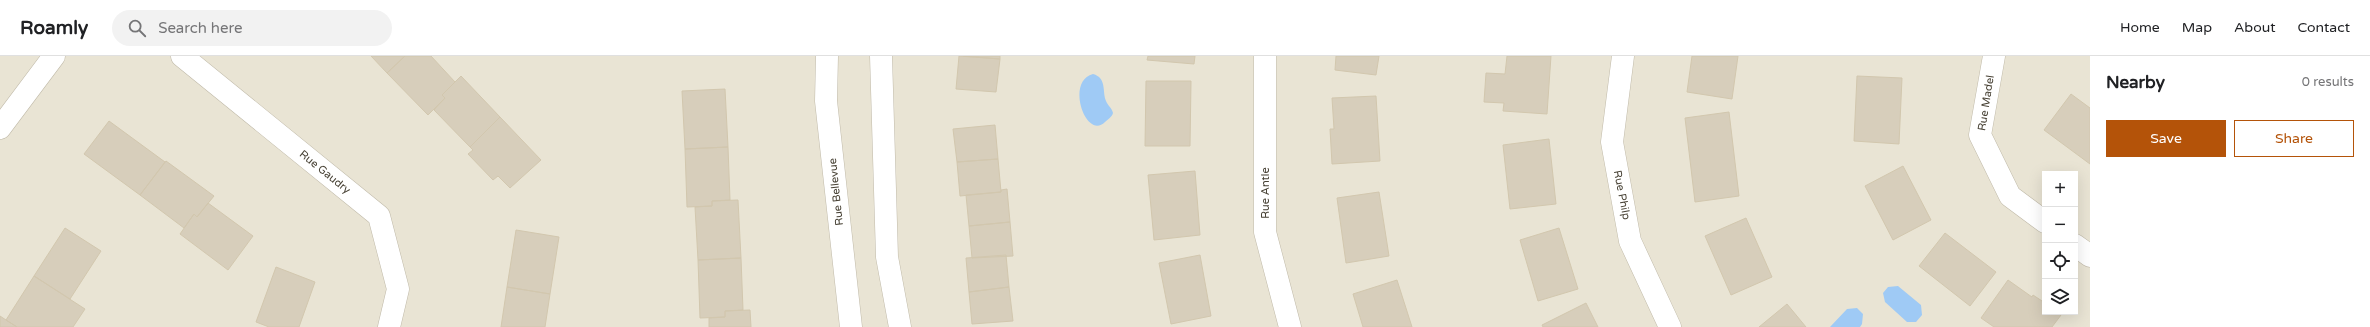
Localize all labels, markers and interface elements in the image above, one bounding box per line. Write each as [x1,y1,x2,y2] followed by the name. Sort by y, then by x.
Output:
[112,10,392,46] search box
[20,17,88,39] text: Roamly
[126,17,148,39] icon: search
[158,19,243,37] text: Search here
[2120,19,2160,36] text: Home
[2182,19,2212,36] text: Map
[2234,19,2276,36] text: About
[2298,19,2350,36] text: Contact
[2106,72,2165,93] text: Nearby
[1975,74,1997,132] street label: Rue Madel
[2302,74,2354,90] text: 0 results
[2106,120,2226,157] button: Save
[2234,120,2354,157] button: Share
[297,147,353,197] street label: Rue Gaudry
[826,158,846,226] street label: Rue Bellevue
[1259,167,1272,219] street label: Rue Antle
[1611,169,1633,221] street label: Rue Philp
[2042,171,2078,315] map controls
[2042,171,2078,207] button: +
[2042,207,2078,243] button: −
[2042,243,2078,279] button: locate
[2042,279,2078,315] button: layers

